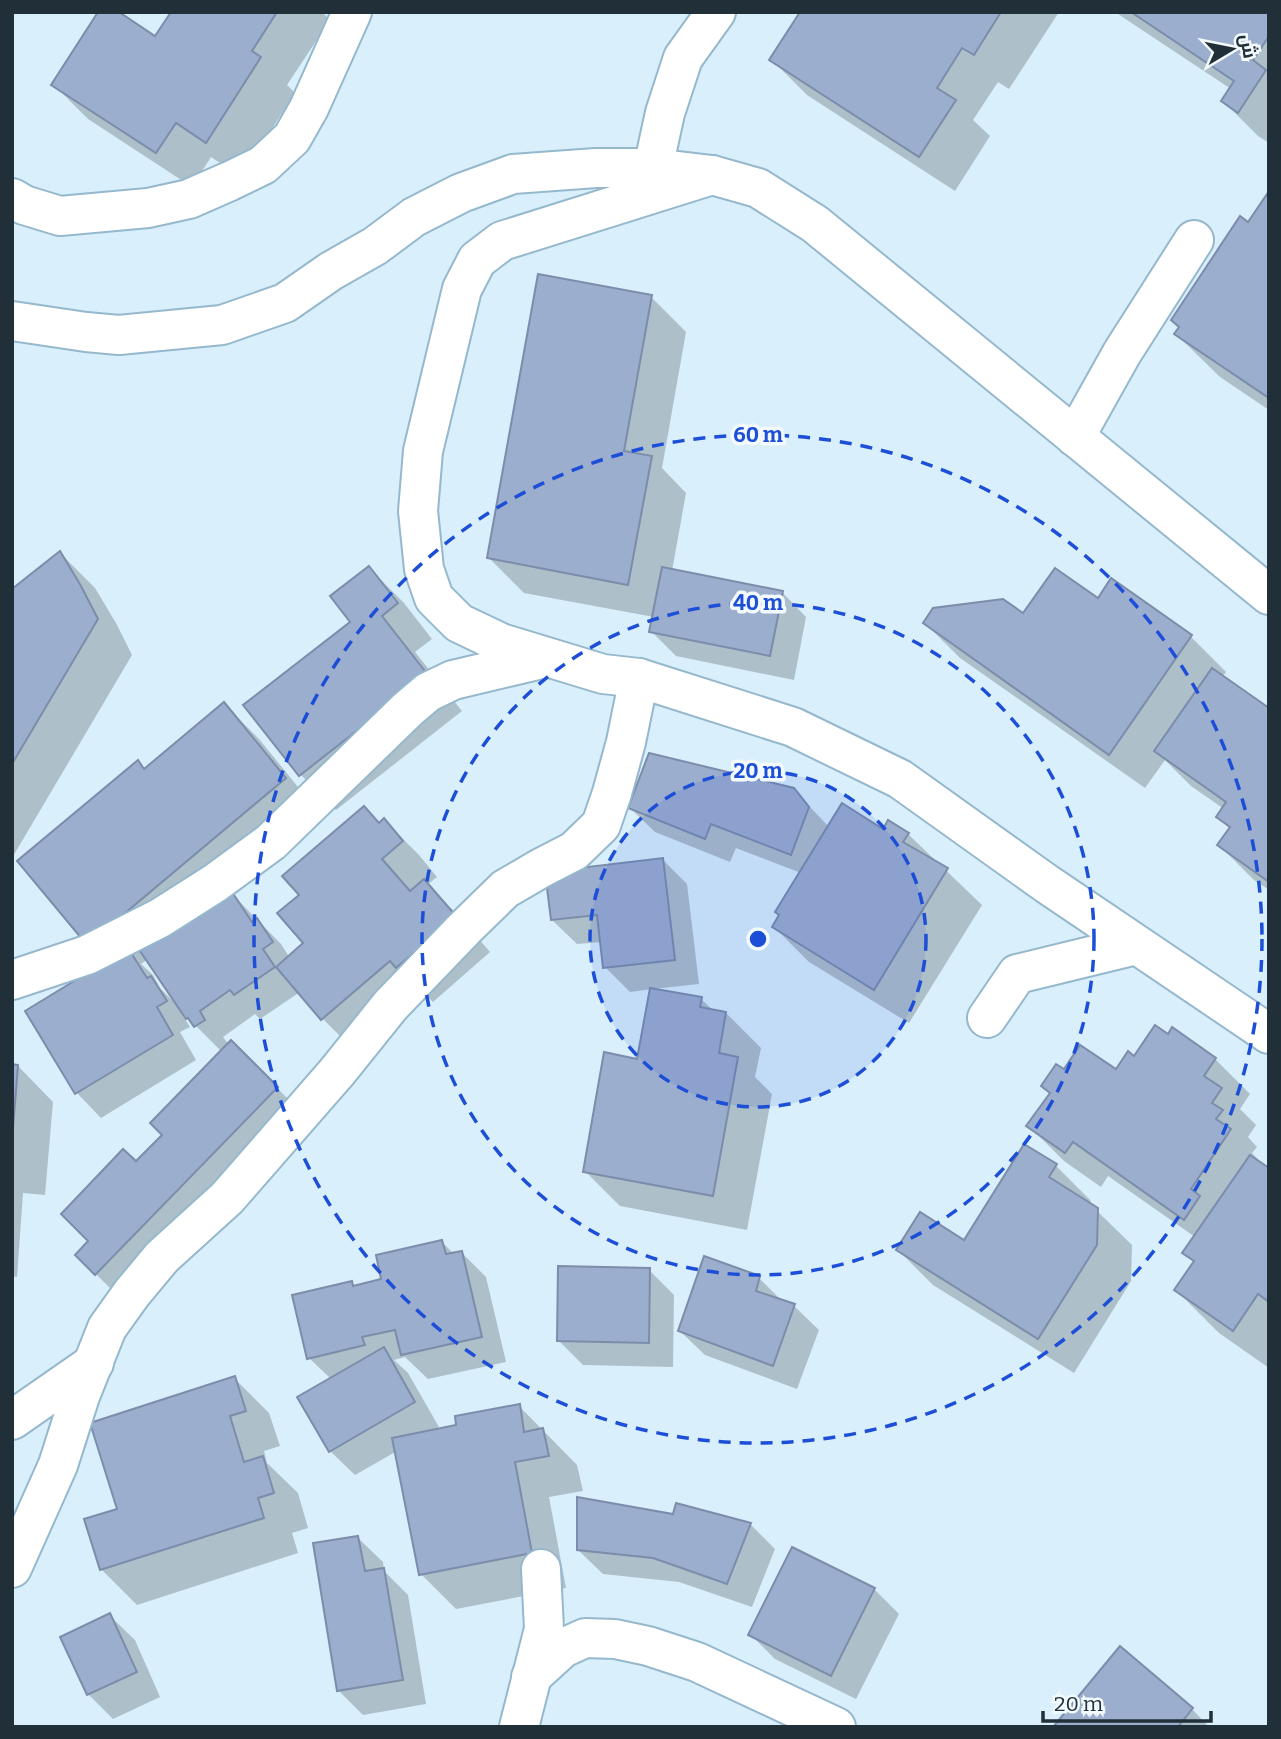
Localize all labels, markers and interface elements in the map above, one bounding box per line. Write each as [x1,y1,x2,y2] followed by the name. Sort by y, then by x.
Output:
[1197,14,1267,84] north arrow
[1235,32,1262,60] text: ش
[733,422,783,448] text: 60 m
[733,590,783,616] text: 40 m
[734,758,782,784] text: 20 m
[746,927,770,951] centre of rings
[1043,1680,1211,1724] scale bar
[1054,1691,1103,1717] text: 20 m

